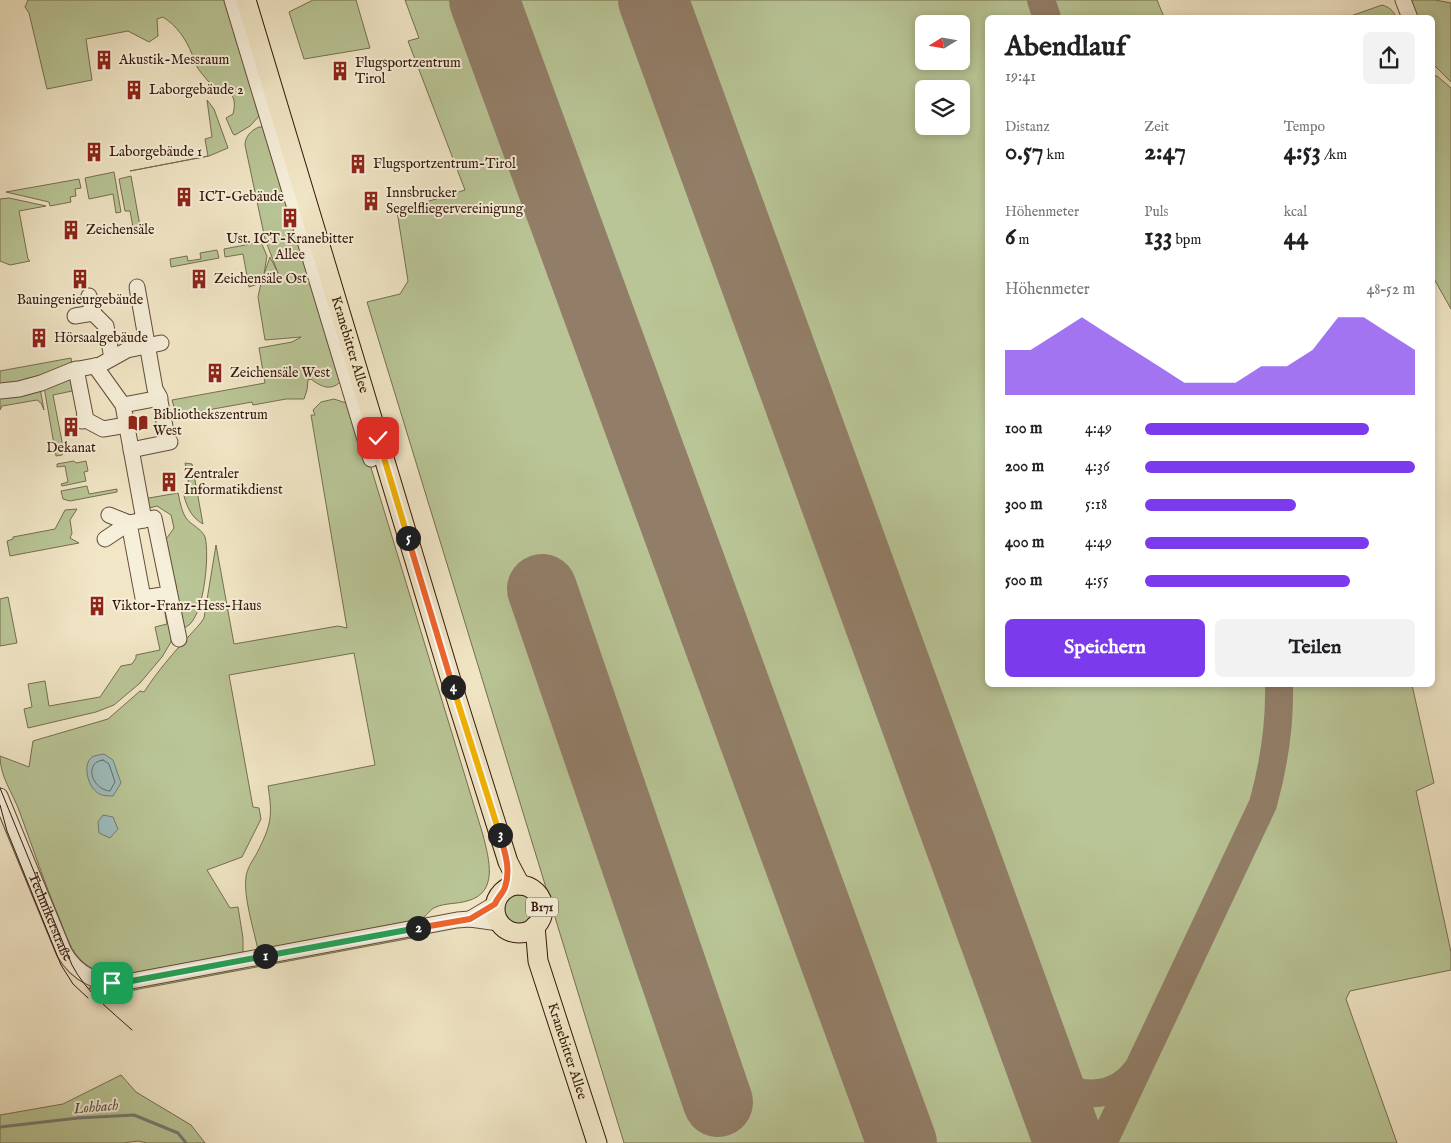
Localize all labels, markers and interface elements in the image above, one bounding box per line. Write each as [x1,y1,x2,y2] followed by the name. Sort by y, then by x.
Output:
[915,15,970,70] north arrow
[915,15,970,135] map controls
[1005,30,1126,65] text: Abendlauf
[1363,32,1415,84] button: share
[93,49,115,71] building icon: Akustik-Messraum
[118,51,229,69] place label: Akustik-Messraum
[355,54,461,88] place label: Flugsportzentrum Tirol
[329,60,351,82] building icon: Flugsportzentrum Tirol
[1005,67,1036,87] text: 19:41
[123,79,145,101] building icon: Laborgebäude 2
[915,80,970,135] button: layers
[149,81,244,99] place label: Laborgebäude 2
[1005,118,1050,136] text: Distanz
[1144,118,1169,136] text: Zeit
[1284,118,1325,136] text: Tempo
[1005,136,1043,168] text: 0.57
[1144,136,1186,168] text: 2:47
[1284,136,1321,168] text: 4:53
[83,141,105,163] building icon: Laborgebäude 1
[109,143,202,161] place label: Laborgebäude 1
[1043,146,1065,164] text: km
[1321,146,1347,164] text: /km
[347,153,369,175] building icon: Flugsportzentrum-Tirol
[373,155,516,173] place label: Flugsportzentrum-Tirol
[386,184,524,218] place label: Innsbrucker Segelfliegervereinigung
[173,186,195,208] building icon: ICT-Gebäude
[199,188,284,206] place label: ICT-Gebäude
[360,190,382,212] building icon: Innsbrucker Segelfliegervereinigung
[1005,203,1079,221] text: Höhenmeter
[1144,203,1168,221] text: Puls
[1284,203,1307,221] text: kcal
[279,207,301,229] building icon: Ust. ICT-Kranebitter Allee
[60,219,82,241] building icon: Zeichensäle
[86,221,155,239] place label: Zeichensäle
[1005,221,1016,253] text: 6
[1144,221,1172,253] text: 133
[1284,221,1308,253] text: 44
[226,230,354,264] place label: Ust. ICT-Kranebitter Allee
[1016,231,1029,249] text: m
[1172,231,1201,249] text: bpm
[69,268,91,290] building icon: Bauingenieurgebäude
[188,268,210,290] building icon: Zeichensäle Ost
[214,270,307,288] place label: Zeichensäle Ost
[1005,280,1090,300] text: Höhenmeter
[1366,280,1415,300] text: 48–52 m
[17,291,144,309] place label: Bauingenieurgebäude
[327,294,373,396] street label: Kranebitter Allee
[28,327,50,349] building icon: Hörsaalgebäude
[54,329,149,347] place label: Hörsaalgebäude
[204,362,226,384] building icon: Zeichensäle West
[230,364,330,382] place label: Zeichensäle West
[153,406,268,440] place label: Bibliothekszentrum West
[127,412,149,434] library icon: Bibliothekszentrum West
[60,416,82,438] building icon: Dekanat
[357,417,399,459] pin
[1005,419,1042,439] text: 100 m
[1085,419,1112,439] text: 4:49
[364,424,392,452] icon: check
[46,439,96,457] place label: Dekanat
[1005,457,1044,477] text: 200 m
[1085,457,1110,477] text: 4:36
[184,465,283,499] place label: Zentraler Informatikdienst
[158,471,180,493] building icon: Zentraler Informatikdienst
[1005,495,1043,515] text: 300 m
[1085,495,1107,515] text: 5:18
[396,526,420,550] pin: 5
[406,529,411,547] text: 5
[1005,533,1044,553] text: 400 m
[1085,533,1112,553] text: 4:49
[1005,571,1042,591] text: 500 m
[1085,571,1109,591] text: 4:55
[86,595,108,617] building icon: Viktor-Franz-Hess-Haus
[111,597,262,615] place label: Viktor-Franz-Hess-Haus
[1005,619,1205,677] button: Speichern
[1215,619,1415,677] button: Teilen
[440,674,466,700] pin: 4
[450,678,457,696] text: 4
[488,822,512,848] pin: 3
[498,826,503,844] text: 3
[24,870,77,965] street label: Technikerstraße
[526,898,558,916] road number: B171
[406,916,430,940] pin: 2
[415,919,422,937] text: 2
[252,944,278,968] pin: 1
[263,947,268,965] text: 1
[91,962,133,1004] pin
[98,969,126,997] icon: arrive
[543,1001,592,1102] street label: Kranebitter Allee
[72,1096,120,1119] water label: Lohbach

